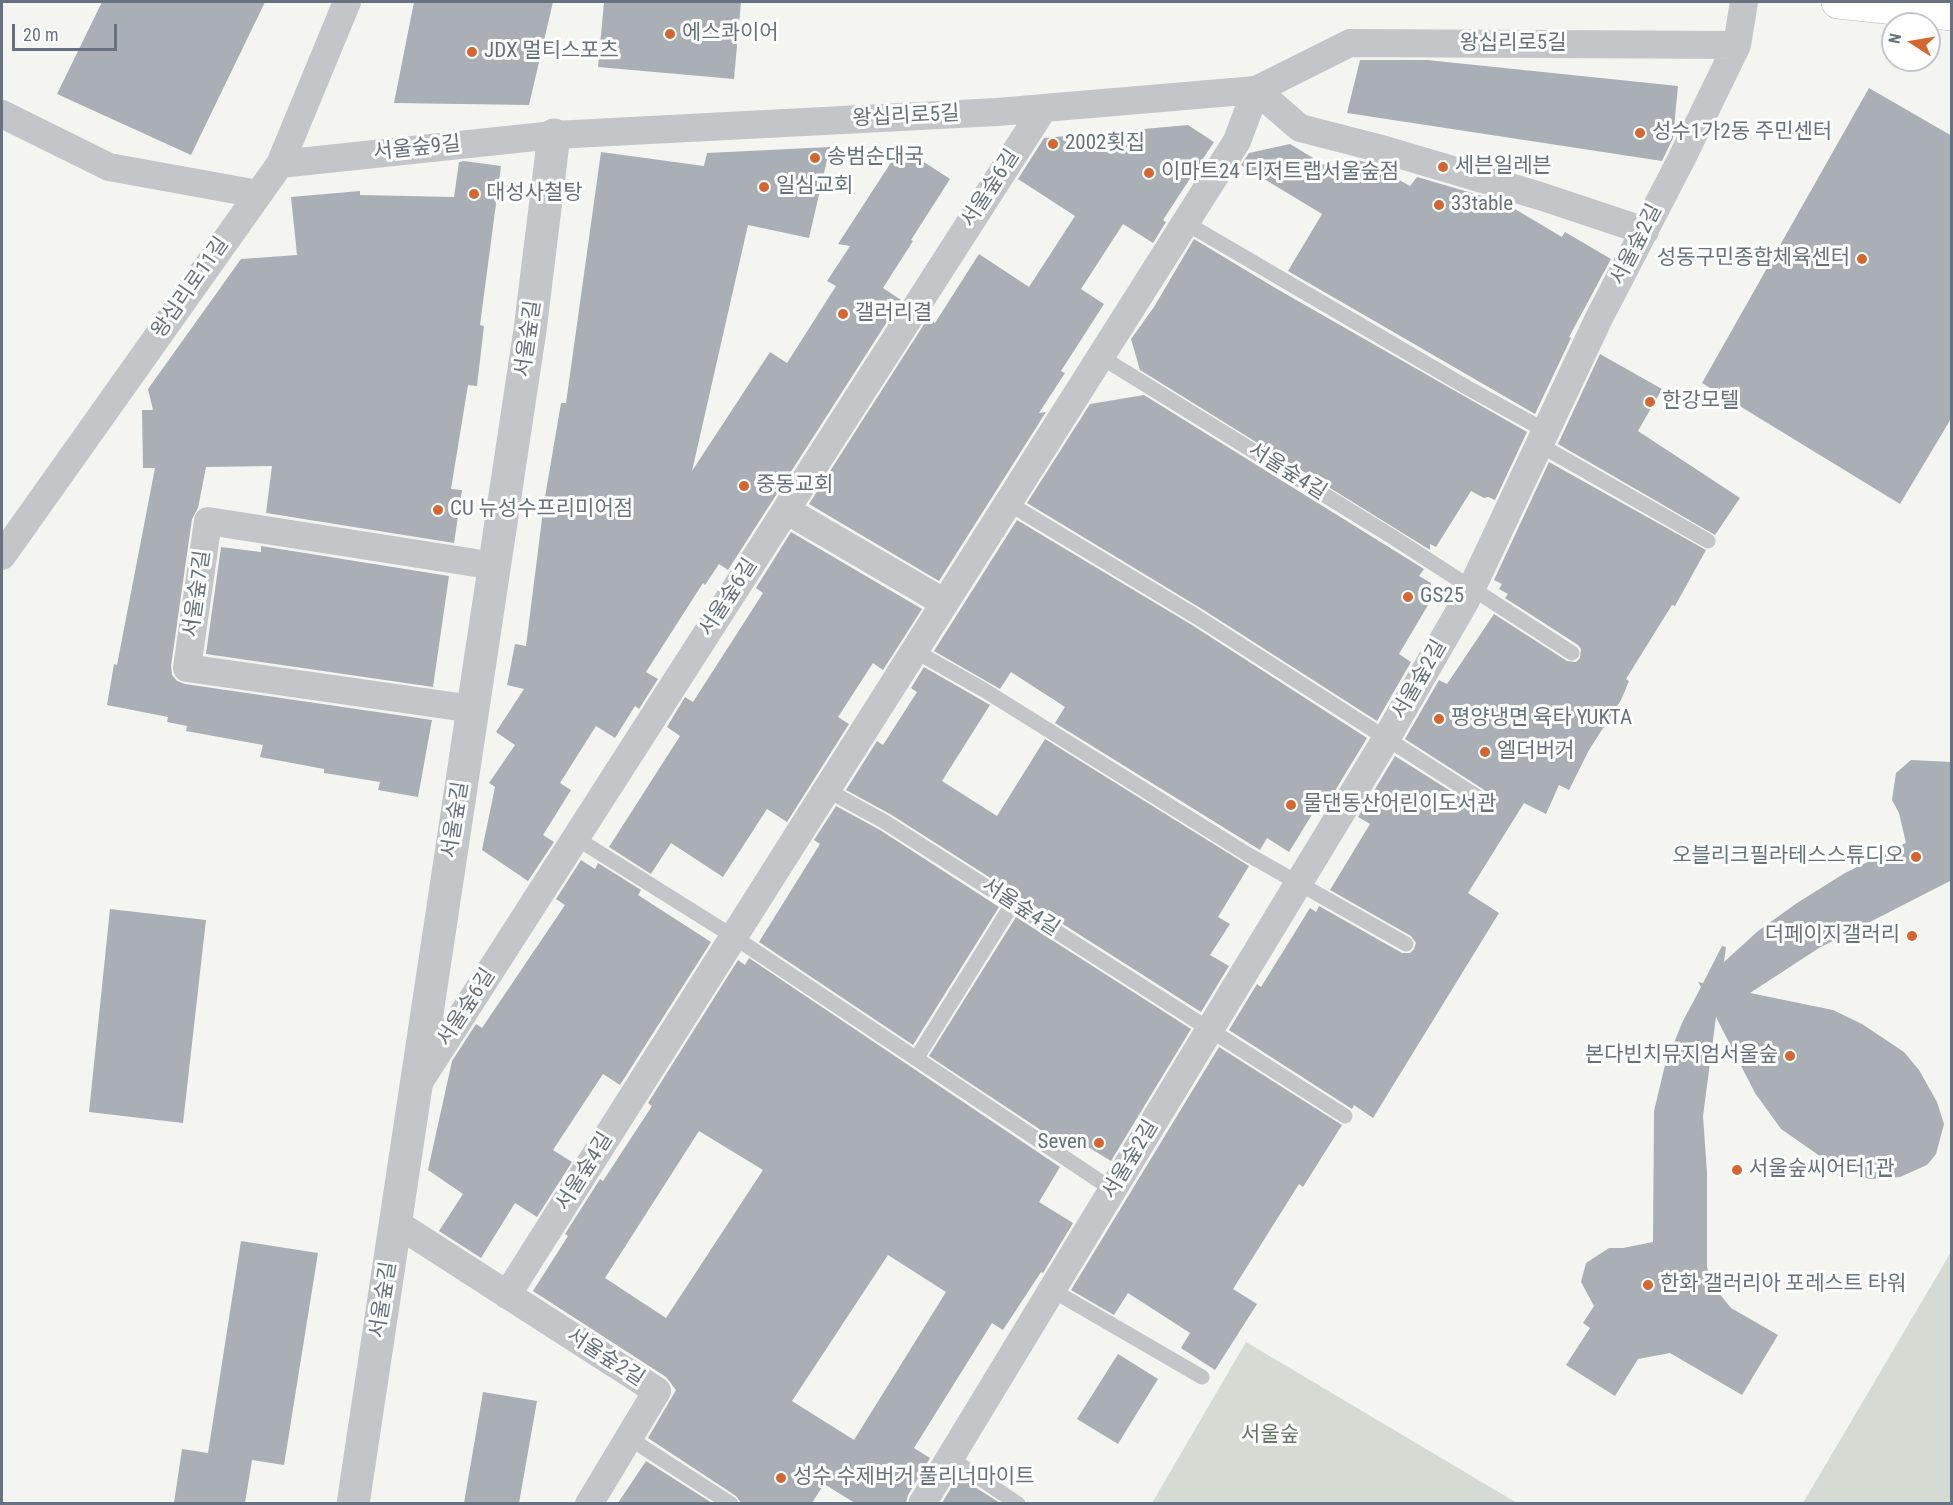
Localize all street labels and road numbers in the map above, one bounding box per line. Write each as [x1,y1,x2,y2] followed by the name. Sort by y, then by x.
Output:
[1460,31,1566,57] street label: 왕십리로5길
[852,102,960,132] street label: 왕십리로5길
[372,132,462,166] street label: 서울숲9길
[957,145,1025,233] street label: 서울숲6길
[1606,200,1668,290] street label: 서울숲2길
[147,233,235,343] street label: 왕십리로11길
[511,299,547,379] street label: 서울숲길
[1243,438,1331,506] street label: 서울숲4길
[179,549,217,639] street label: 서울숲7길
[695,554,763,642] street label: 서울숲6길
[1387,636,1453,724] street label: 서울숲2길
[438,780,474,860] street label: 서울숲길
[976,874,1064,942] street label: 서울숲4길
[433,964,501,1052] street label: 서울숲6길
[1098,1116,1164,1204] street label: 서울숲2길
[551,1128,619,1216] street label: 서울숲4길
[366,1260,402,1340] street label: 서울숲길
[561,1324,649,1392] street label: 서울숲2길

